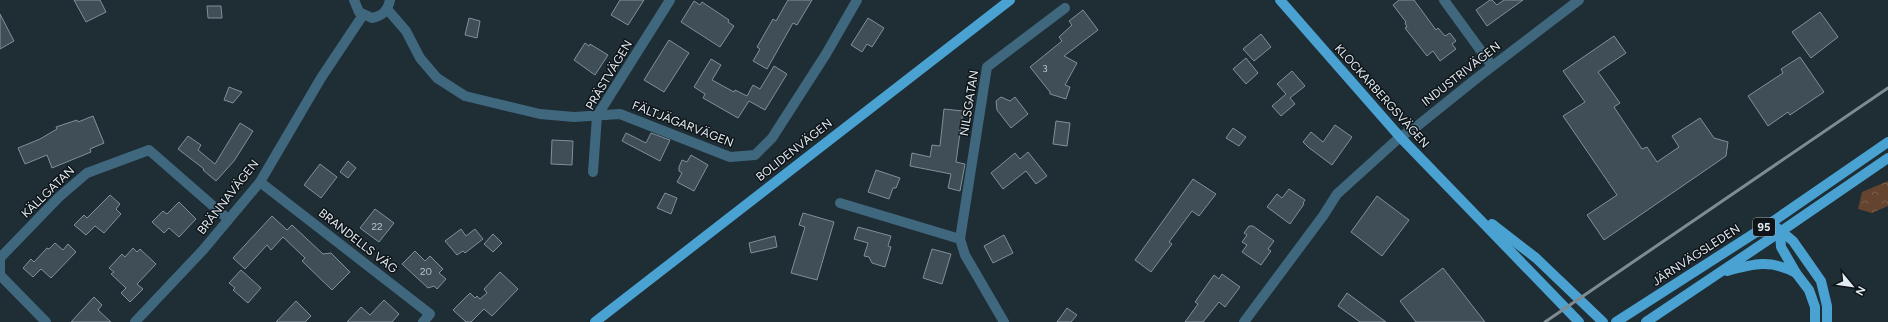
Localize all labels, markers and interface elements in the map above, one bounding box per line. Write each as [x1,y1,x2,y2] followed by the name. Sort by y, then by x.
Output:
[583,38,635,112] street label: PRÄSTVÄGEN
[1419,39,1503,109] street label: INDUSTRIVÄGEN
[1332,41,1432,151] street label: KLOCKARBERGSVÄGEN
[1042,62,1048,75] house number: 3
[957,69,981,137] street label: NILSGATAN
[630,98,736,150] street label: FÄLTJÄGARVÄGEN
[753,116,835,184] street label: BOLIDENVÄGEN
[194,157,262,237] street label: BRÄNNAVÄGEN
[19,163,77,221] street label: KÄLLGATAN
[316,206,400,276] street label: BRANDELLS VÄG
[1753,218,1775,236] road number: 95
[371,220,383,233] house number: 22
[1649,221,1743,289] street label: JÄRNVÄGSLEDEN
[420,265,432,278] house number: 20
[1832,266,1872,306] north arrow
[1853,284,1868,297] text: N

